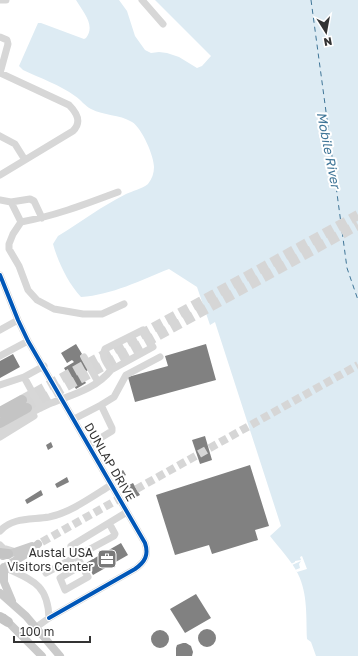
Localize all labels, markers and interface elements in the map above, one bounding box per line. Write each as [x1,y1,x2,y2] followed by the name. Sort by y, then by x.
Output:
[306,12,346,52] north arrow
[323,35,333,49] text: N
[314,111,345,191] water label: Mobile River
[81,420,139,504] street label: DUNLAP DRIVE
[7,545,93,574] place label: Austal USA Visitors Center
[96,548,118,570] office icon: Austal USA Visitors Center
[14,618,90,644] scale bar
[20,624,54,639] text: 100 m

